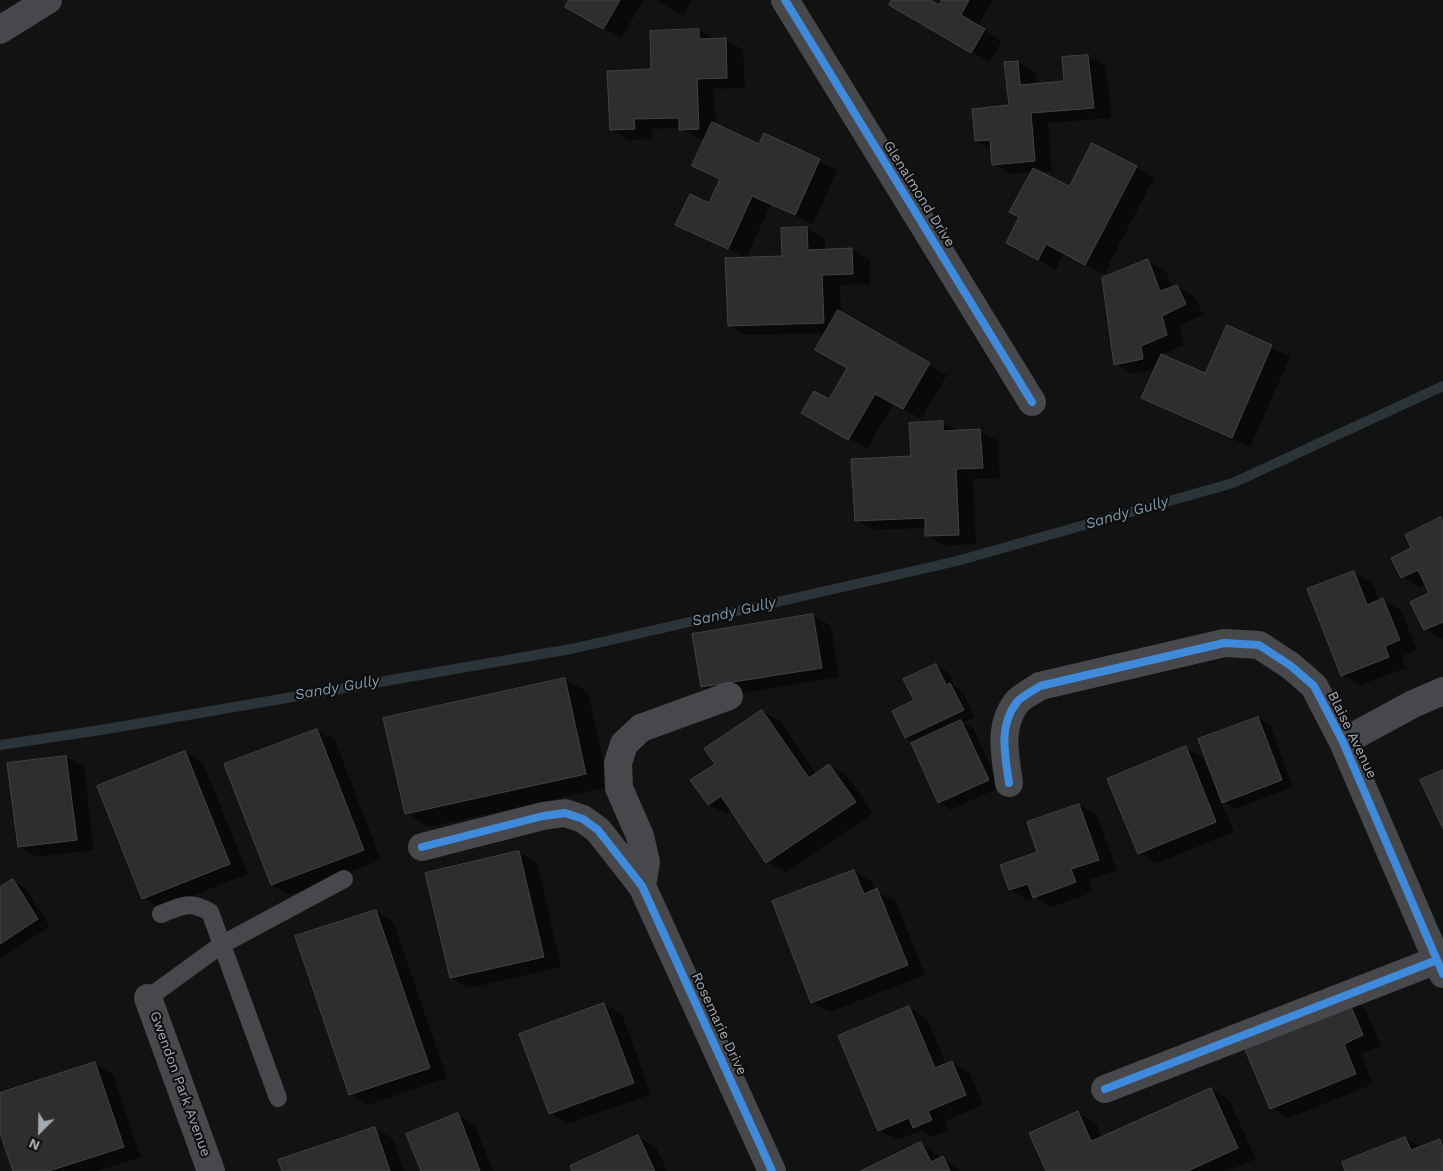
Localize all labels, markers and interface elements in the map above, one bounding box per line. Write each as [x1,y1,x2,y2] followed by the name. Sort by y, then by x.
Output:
[880,138,958,250] street label: Glenalmond Drive
[1083,493,1171,533] water label: Sandy Gully
[690,594,778,630] water label: Sandy Gully
[293,672,381,704] water label: Sandy Gully
[1324,689,1380,781] street label: Blaise Avenue
[688,970,750,1078] street label: Rosemarie Drive
[146,1009,214,1159] street label: Gwendon Park Avenue
[15,1106,65,1156] north arrow
[26,1135,42,1154] text: N

